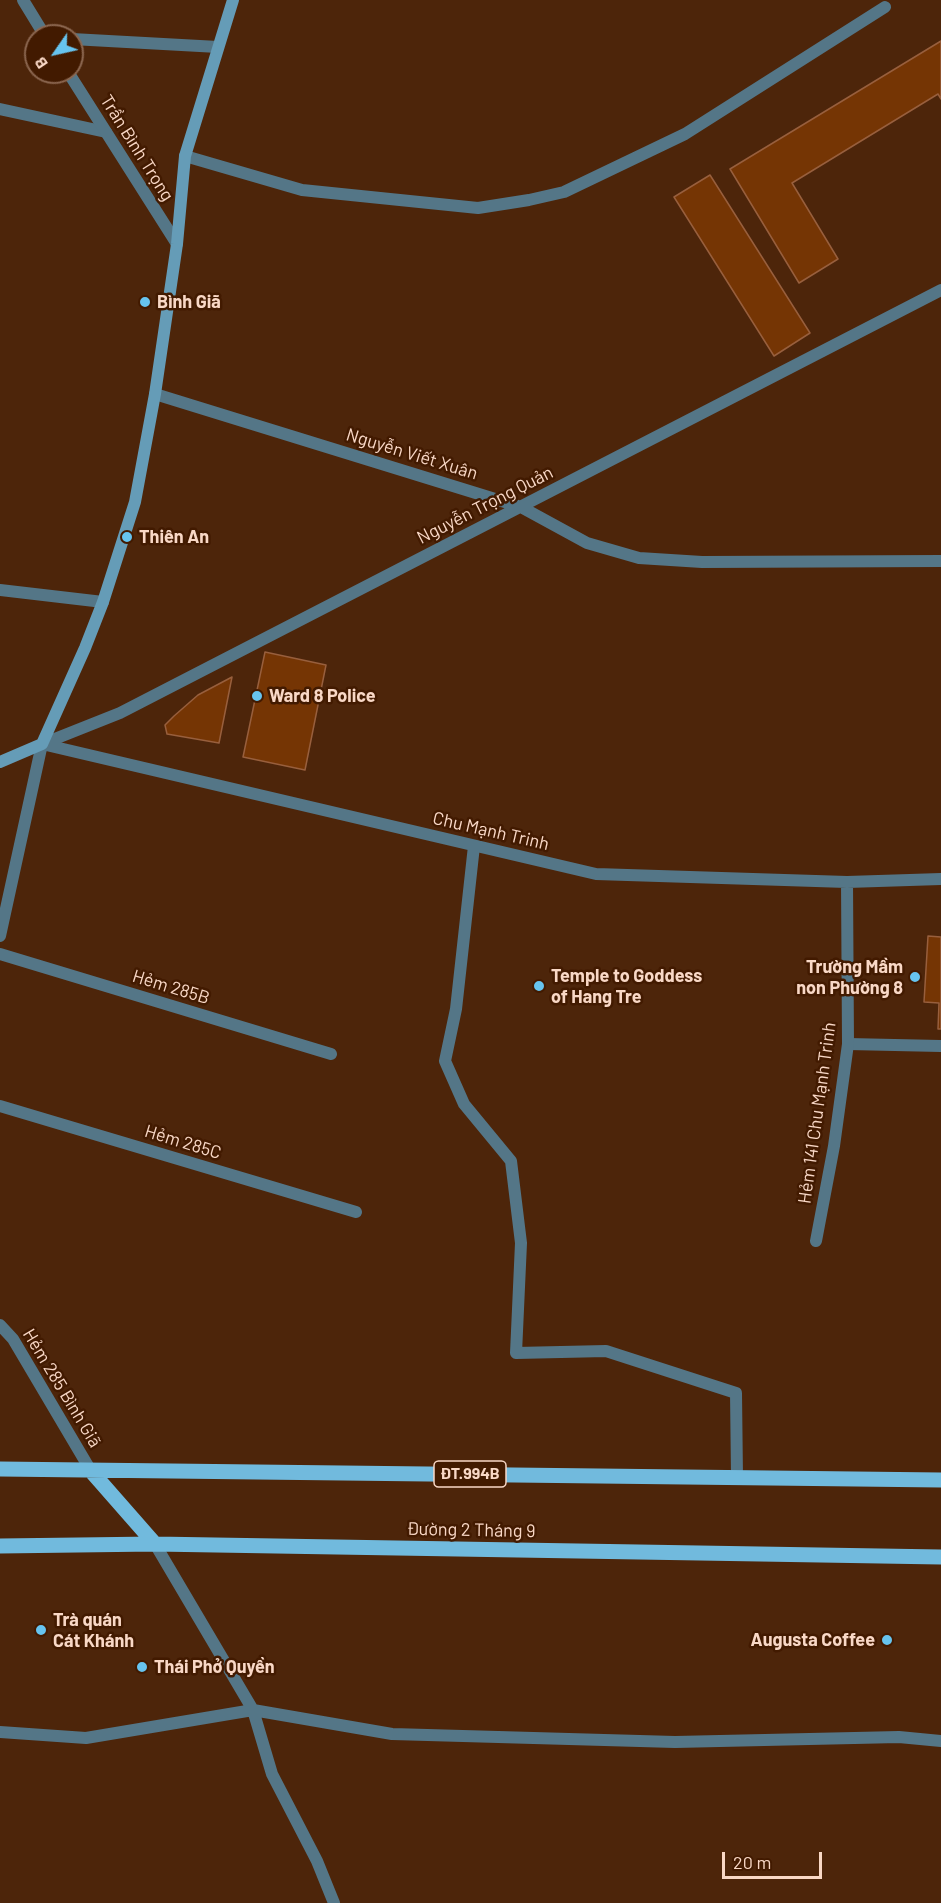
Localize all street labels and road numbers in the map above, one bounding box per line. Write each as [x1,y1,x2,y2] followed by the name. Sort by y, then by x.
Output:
[96,91,178,205] street label: Trần Bình Trọng
[344,424,480,484] street label: Nguyễn Viết Xuân
[413,461,557,549] street label: Nguyễn Trọng Quản
[431,807,551,855] street label: Chu Mạnh Trinh
[130,965,212,1009] street label: Hẻm 285B
[794,1021,840,1205] street label: Hẻm 141 Chu Mạnh Trinh
[142,1120,224,1164] street label: Hẻm 285C
[18,1325,106,1451] street label: Hẻm 285 Bình Giã
[434,1461,506,1487] road number: ĐT.994B
[406,1518,536,1542] street label: Đường 2 Tháng 9

